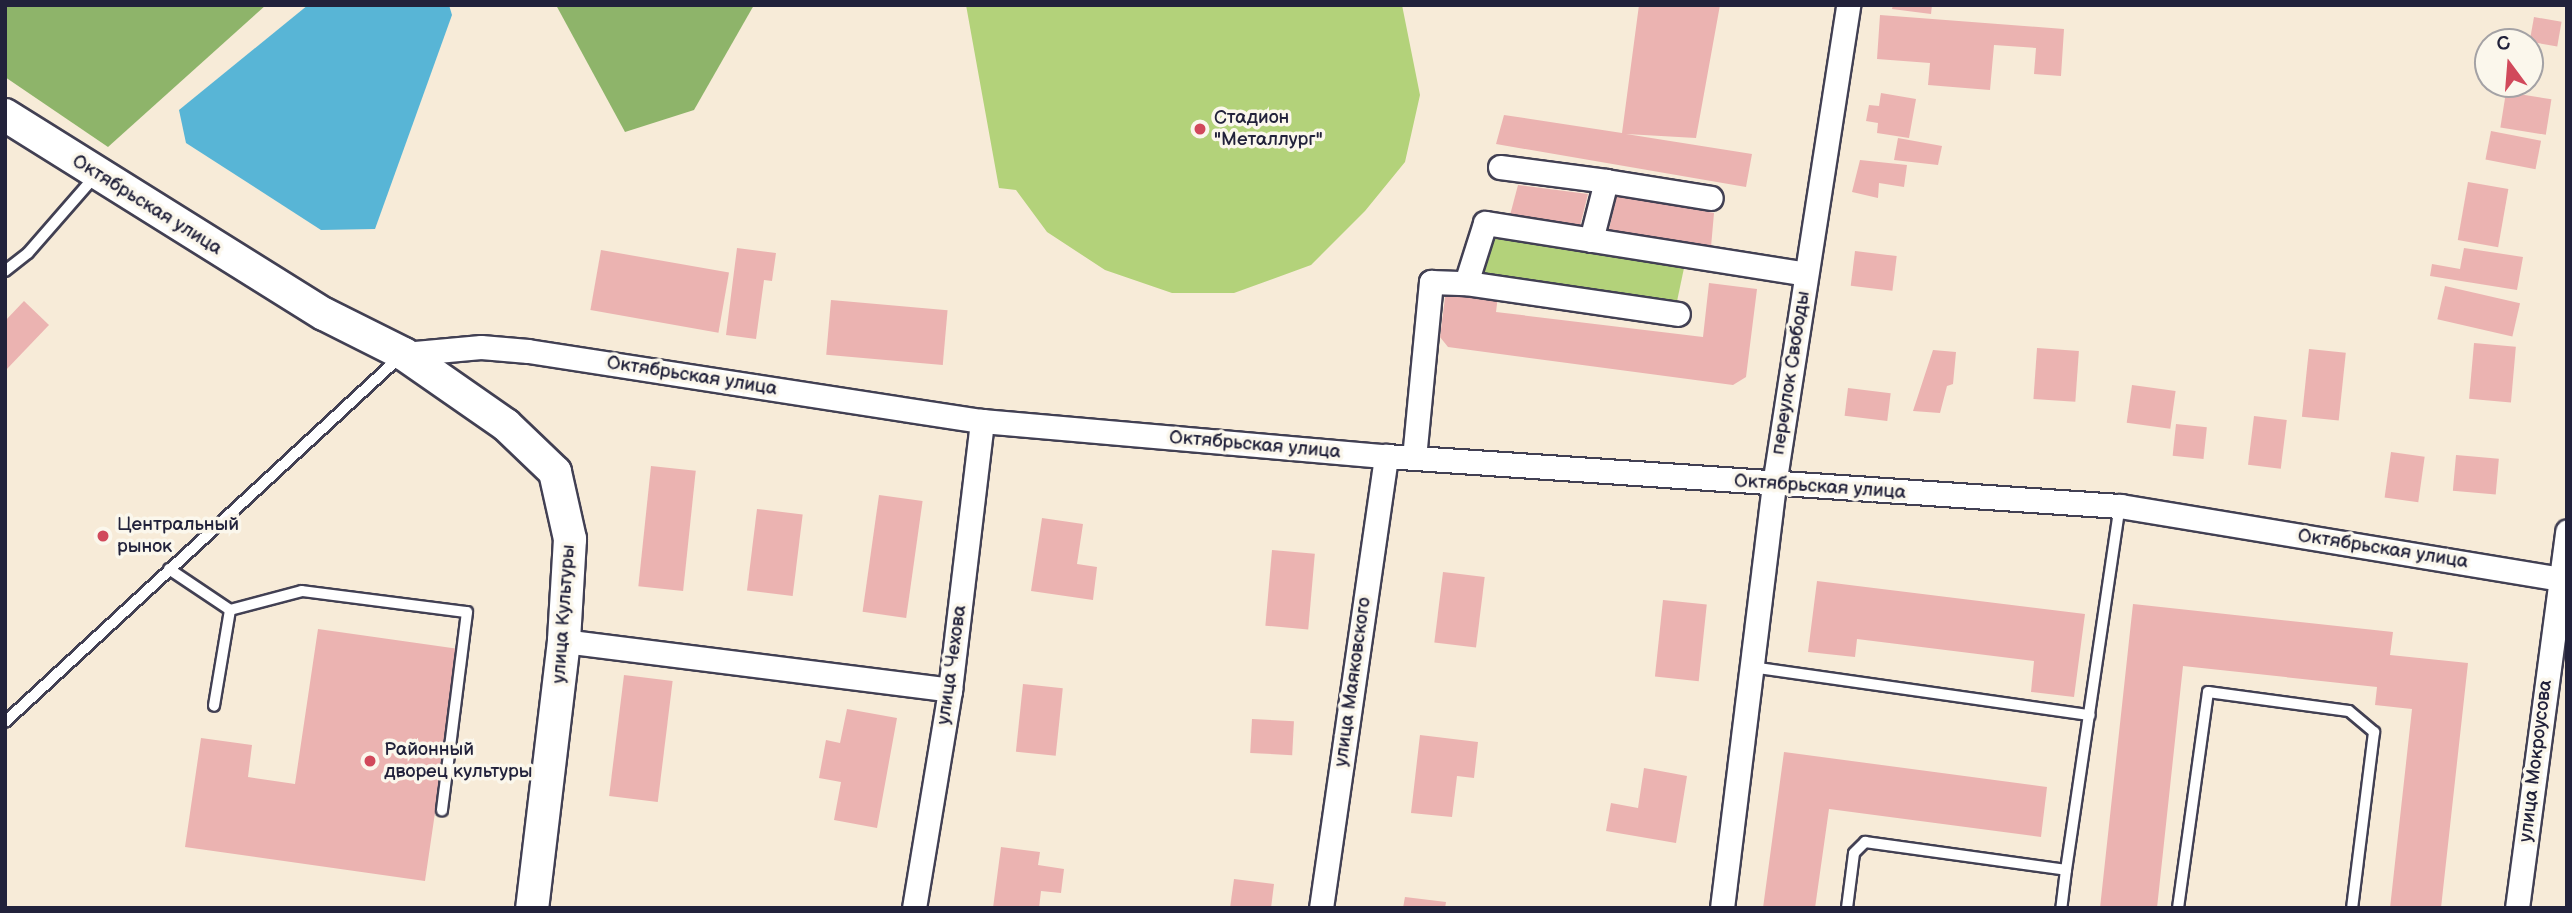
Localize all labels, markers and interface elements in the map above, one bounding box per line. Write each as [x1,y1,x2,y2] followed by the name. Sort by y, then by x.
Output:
[2474,28,2544,98] north arrow
[2494,31,2513,57] text: С
[1214,107,1323,151] place label: Стадион "Металлург"
[1192,121,1208,137] marker: Стадион "Металлург"
[68,150,226,260] street label: Октябрьская улица
[1767,290,1815,456] street label: переулок Свободы
[605,351,779,401] street label: Октябрьская улица
[1168,426,1342,464] street label: Октябрьская улица
[1733,470,1907,504] street label: Октябрьская улица
[117,514,239,558] place label: Центральный рынок
[2296,524,2470,574] street label: Октябрьская улица
[95,528,111,544] marker: Центральный рынок
[548,544,580,684] street label: улица Культуры
[1330,596,1376,768] street label: улица Маяковского
[932,604,972,726] street label: улица Чехова
[2515,679,2557,843] street label: улица Мокроусова
[384,739,532,783] place label: Районный дворец культуры
[362,753,378,769] marker: Районный дворец культуры

